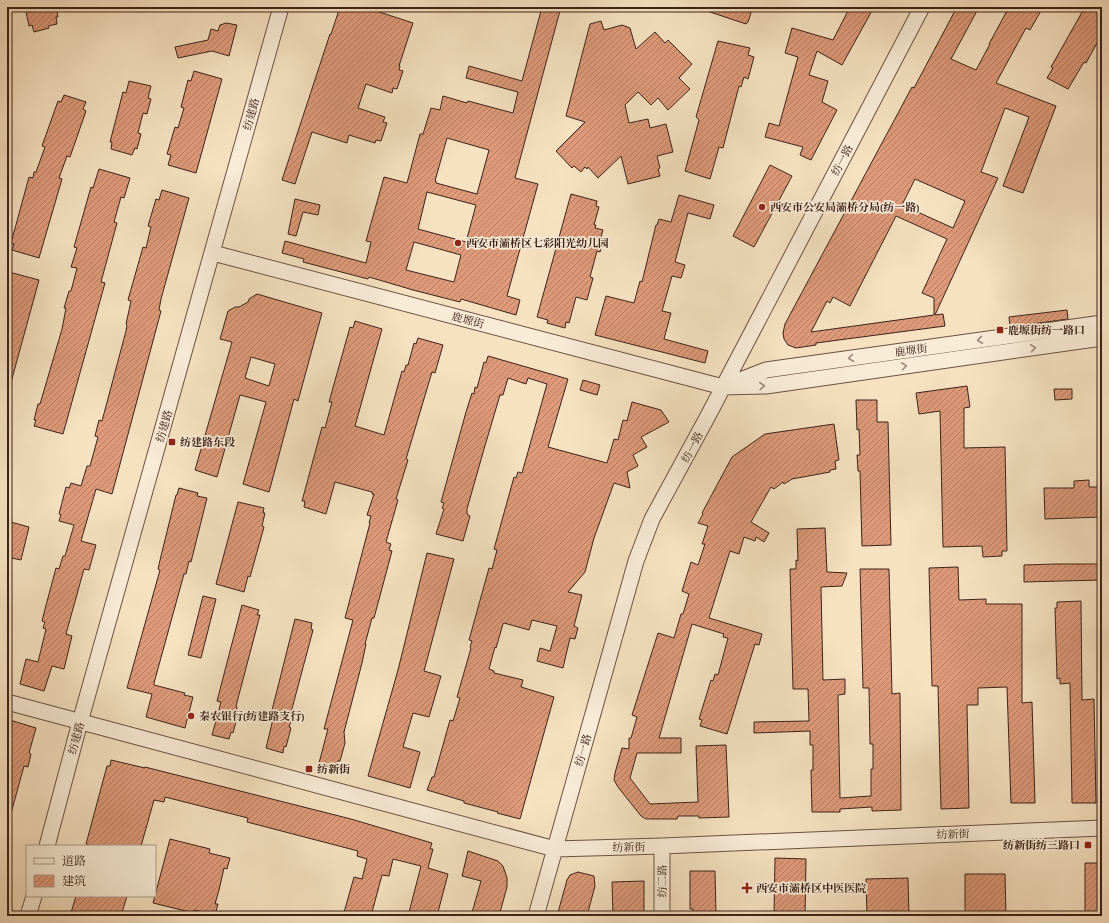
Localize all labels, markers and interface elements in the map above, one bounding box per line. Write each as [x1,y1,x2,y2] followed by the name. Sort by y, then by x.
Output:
[240,96,263,132] street label: 纺建路
[828,142,857,178] street label: 纺一路
[770,200,919,215] place label: 西安市公安局灞桥分局(纺一路)
[757,202,767,212] marker: 西安市公安局灞桥分局(纺一路)
[466,236,609,251] place label: 西安市灞桥区七彩阳光幼儿园
[453,238,463,248] marker: 西安市灞桥区七彩阳光幼儿园
[450,309,486,332] street label: 鹿塬街
[1008,323,1085,338] place label: 鹿塬街纺一路口
[995,325,1005,335] marker: 鹿塬街纺一路口
[977,335,983,344] one-way arrow
[894,341,928,360] street label: 鹿塬街
[1030,344,1036,353] one-way arrow
[848,353,854,362] one-way arrow
[901,362,907,371] one-way arrow
[759,382,765,390] one-way arrow
[153,408,176,444] street label: 纺建路
[678,429,707,465] street label: 纺一路
[180,435,235,450] place label: 纺建路东段
[167,437,177,447] marker: 纺建路东段
[199,709,304,724] place label: 秦农银行(纺建路支行)
[186,711,196,721] marker: 秦农银行(纺建路支行)
[65,720,88,756] street label: 纺建路
[572,732,595,768] street label: 纺一路
[317,762,351,777] place label: 纺新街
[304,764,314,774] marker: 纺新街
[936,826,970,843] street label: 纺新街
[1003,838,1080,853] place label: 纺新街纺三路口
[612,840,646,855] street label: 纺新街
[1083,840,1093,850] marker: 纺新街纺三路口
[26,845,156,897] legend
[62,853,86,869] text: 道路
[655,865,670,898] street label: 纺二路
[62,873,86,889] text: 建筑
[756,881,867,896] place label: 西安市灞桥区中医医院
[741,882,753,894] marker: 西安市灞桥区中医医院

